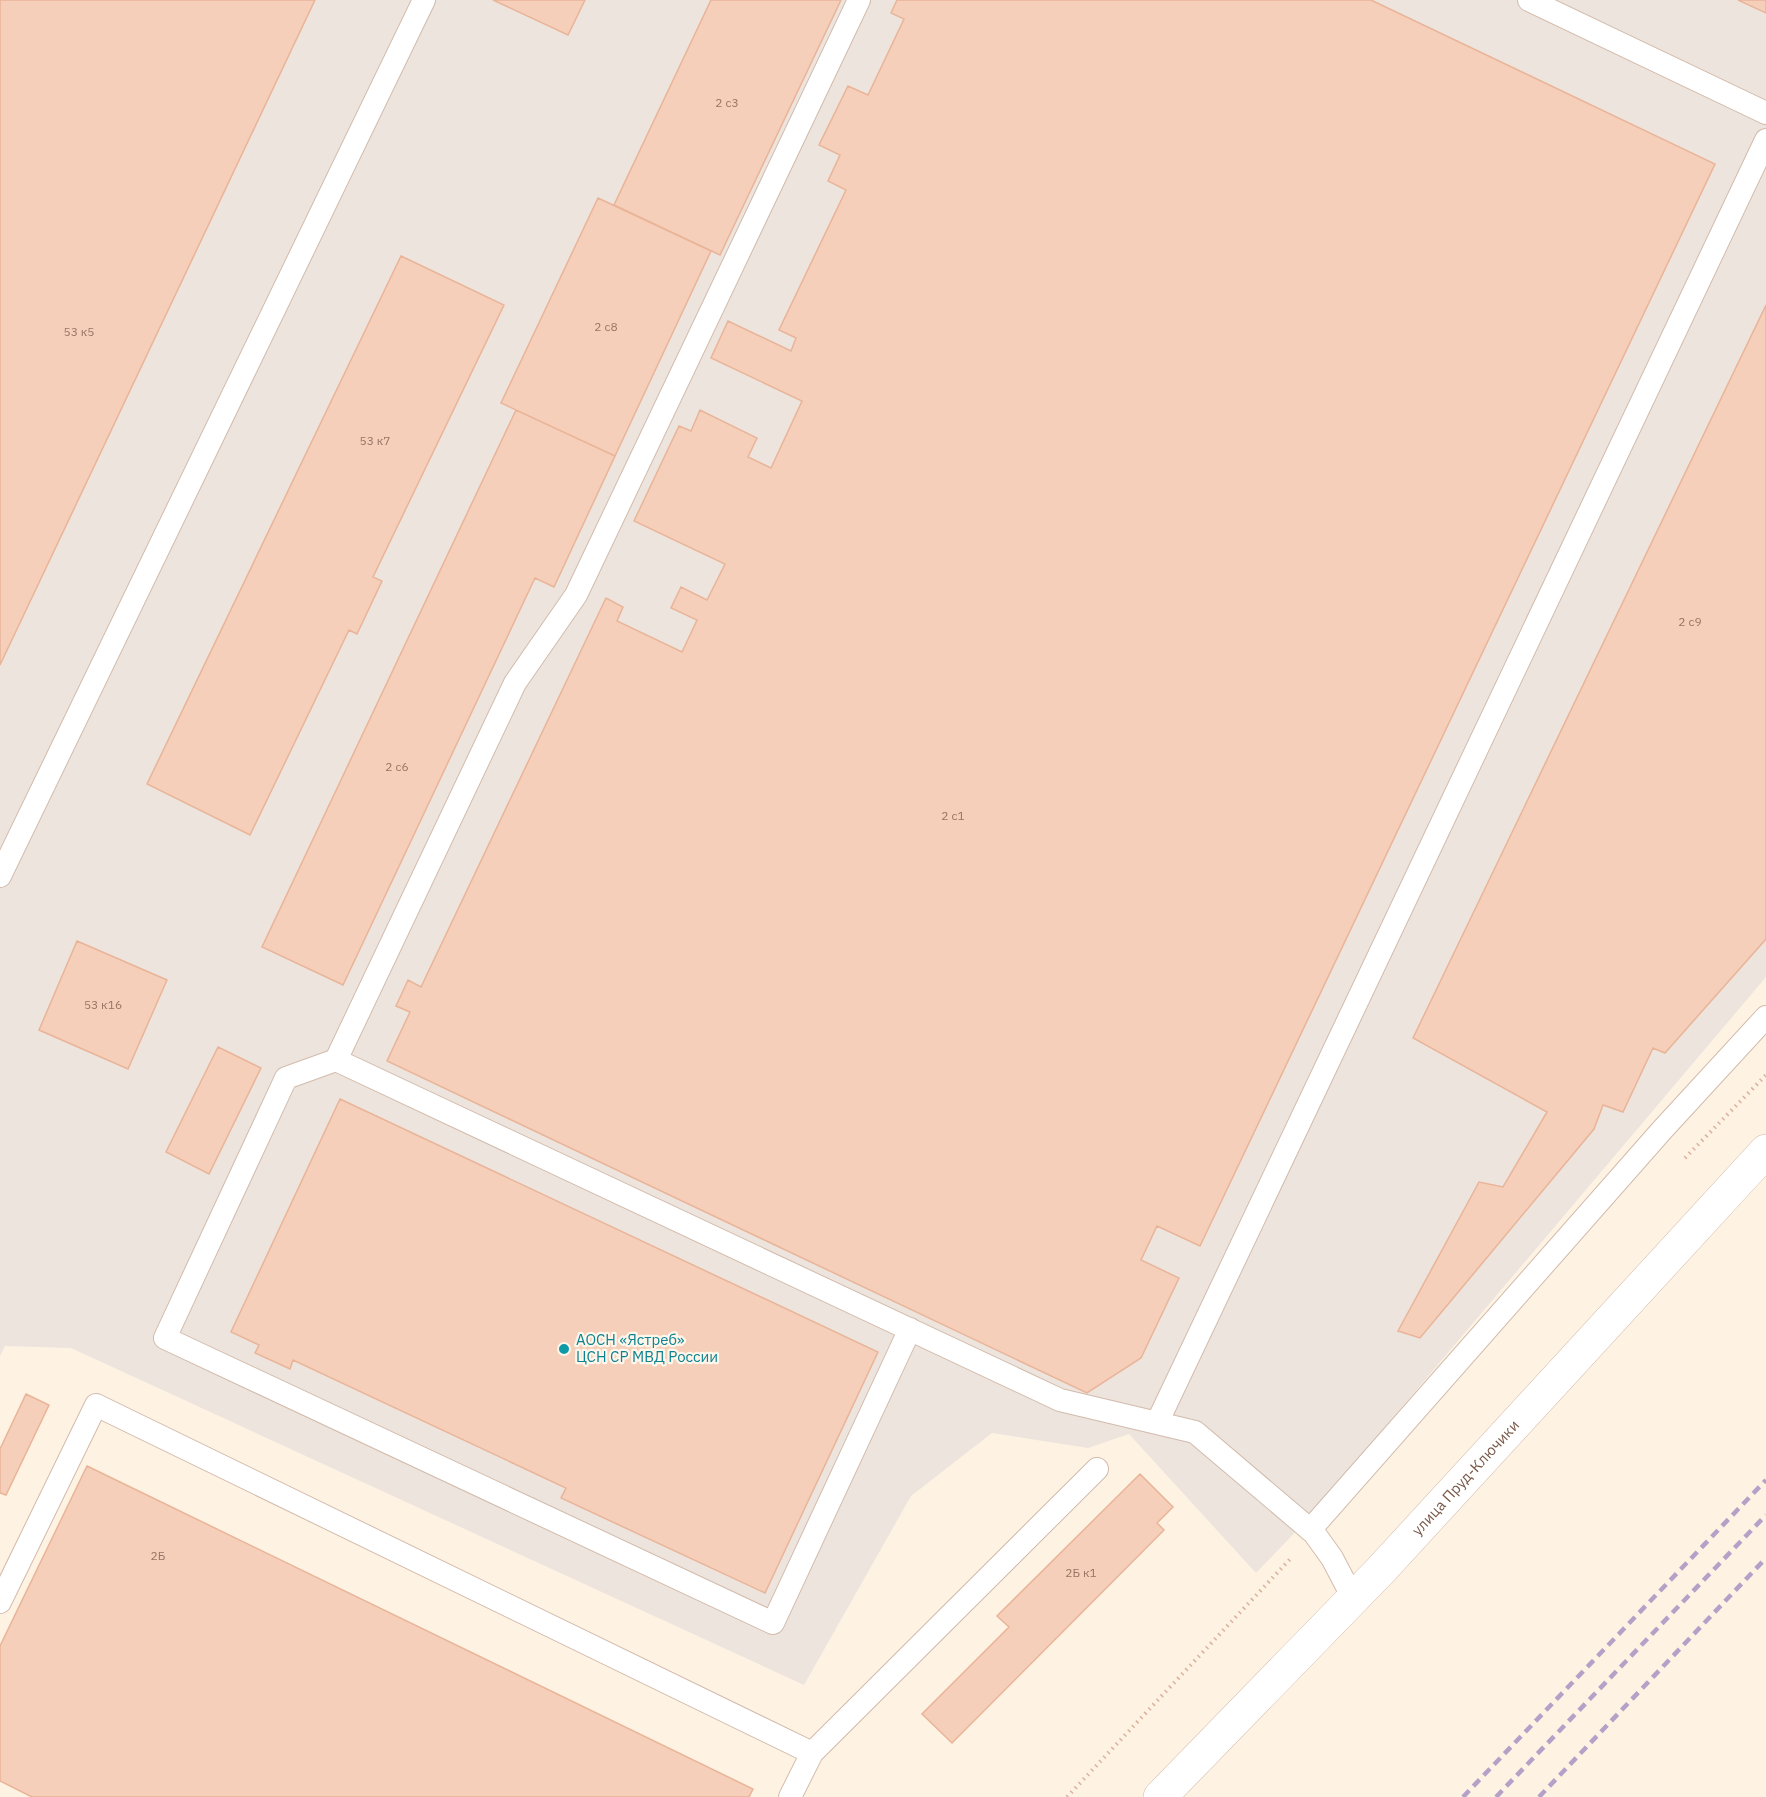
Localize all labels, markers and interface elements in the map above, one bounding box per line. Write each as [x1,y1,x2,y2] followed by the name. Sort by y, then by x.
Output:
[715,95,739,110] house number: 2 с3
[594,319,618,334] house number: 2 с8
[63,324,95,339] house number: 53 к5
[359,433,391,448] house number: 53 к7
[1678,614,1702,629] house number: 2 с9
[385,759,409,774] house number: 2 с6
[941,808,965,823] house number: 2 с1
[84,997,122,1012] house number: 53 к16
[576,1330,718,1366] place label: АОСН «Ястреб» ЦСН СР МВД России
[557,1342,571,1356] marker: АОСН «Ястреб» ЦСН СР МВД России
[1407,1416,1523,1539] street label: улица Пруд-Ключики
[151,1548,165,1563] house number: 2Б
[1065,1565,1097,1580] house number: 2Б к1

